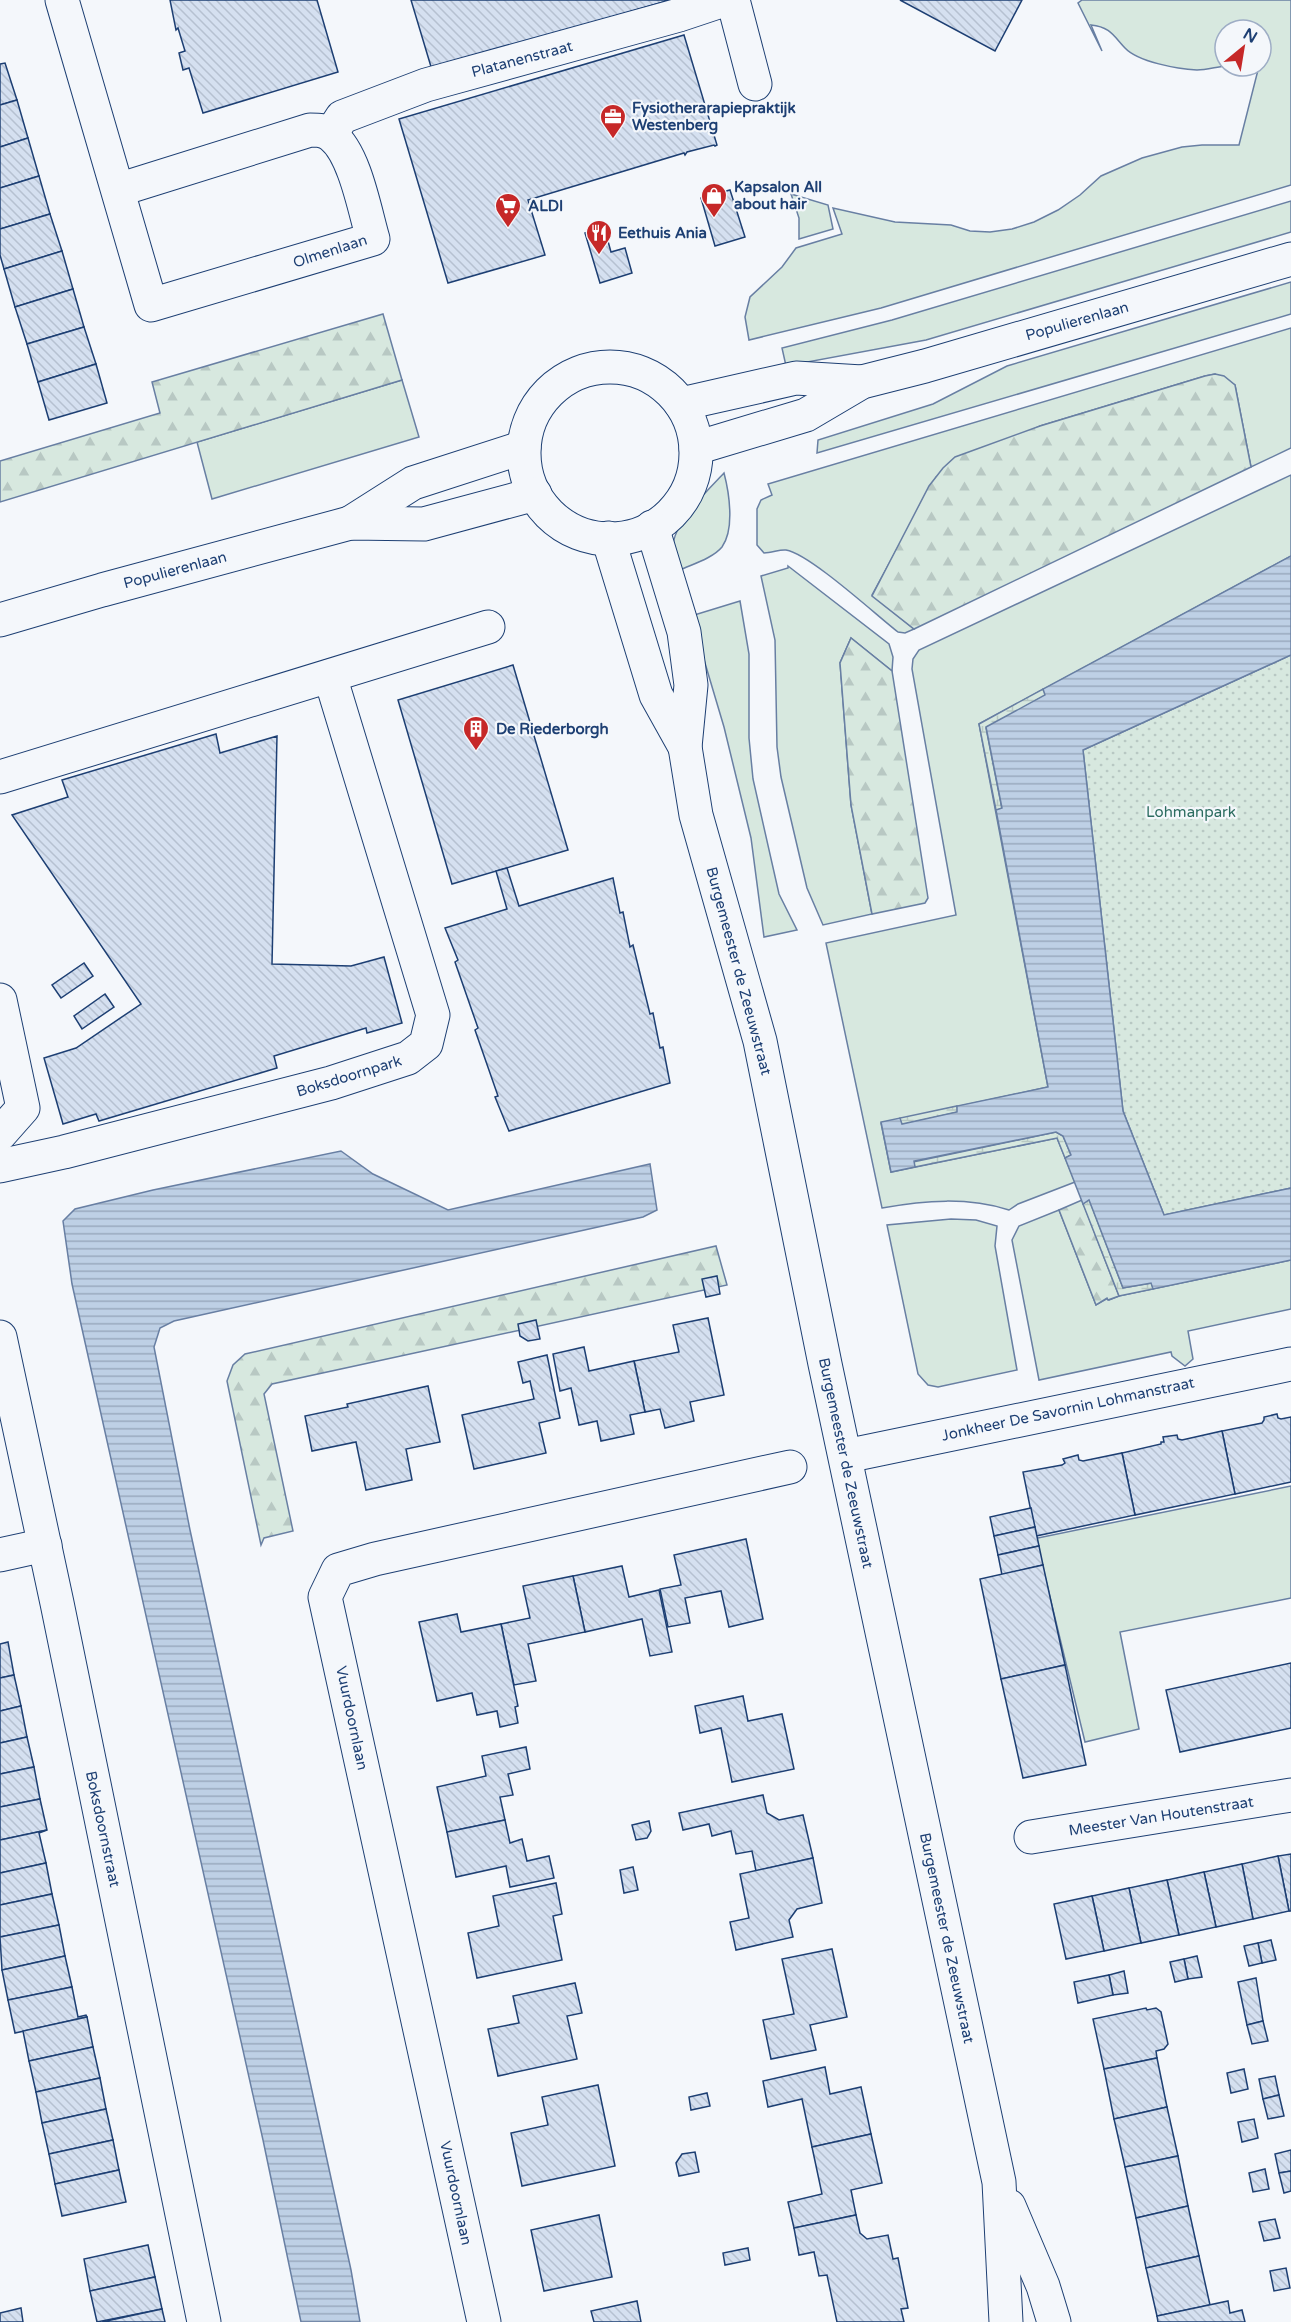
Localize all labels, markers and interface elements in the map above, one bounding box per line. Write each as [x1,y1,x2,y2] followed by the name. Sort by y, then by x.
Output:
[1213,18,1273,78] north arrow
[1239,24,1261,48] text: N
[469,37,575,81] street label: Platanenstraat
[632,99,796,135] place label: Fysiotherarapiepraktijk Westenberg
[598,102,628,140] office icon: Fysiotherarapiepraktijk Westenberg
[734,178,822,213] place label: Kapsalon All about hair
[699,181,729,219] shop icon: Kapsalon All about hair
[493,191,523,229] supermarket icon: ALDI
[528,197,563,215] place label: ALDI
[584,218,614,256] restaurant icon: Eethuis Ania
[618,224,707,242] place label: Eethuis Ania
[291,231,369,271] street label: Olmenlaan
[1023,298,1131,344] street label: Populierenlaan
[121,548,229,592] street label: Populierenlaan
[461,714,491,752] building icon: De Riederborgh
[496,720,609,739] place label: De Riederborgh
[1146,803,1236,821] park label: Lohmanpark
[702,865,776,1077] street label: Burgemeester de Zeeuwstraat
[294,1051,404,1101] street label: Boksdoornpark
[815,1356,877,1570] street label: Burgemeester de Zeeuwstraat
[940,1373,1196,1445] street label: Jonkheer De Savornin Lohmanstraat
[332,1664,372,1772] street label: Vuurdoornlaan
[82,1769,124,1889] street label: Boksdoornstraat
[1067,1792,1255,1840] street label: Meester Van Houtenstraat
[916,1831,978,2045] street label: Burgemeester de Zeeuwstraat
[436,2139,476,2247] street label: Vuurdoornlaan

